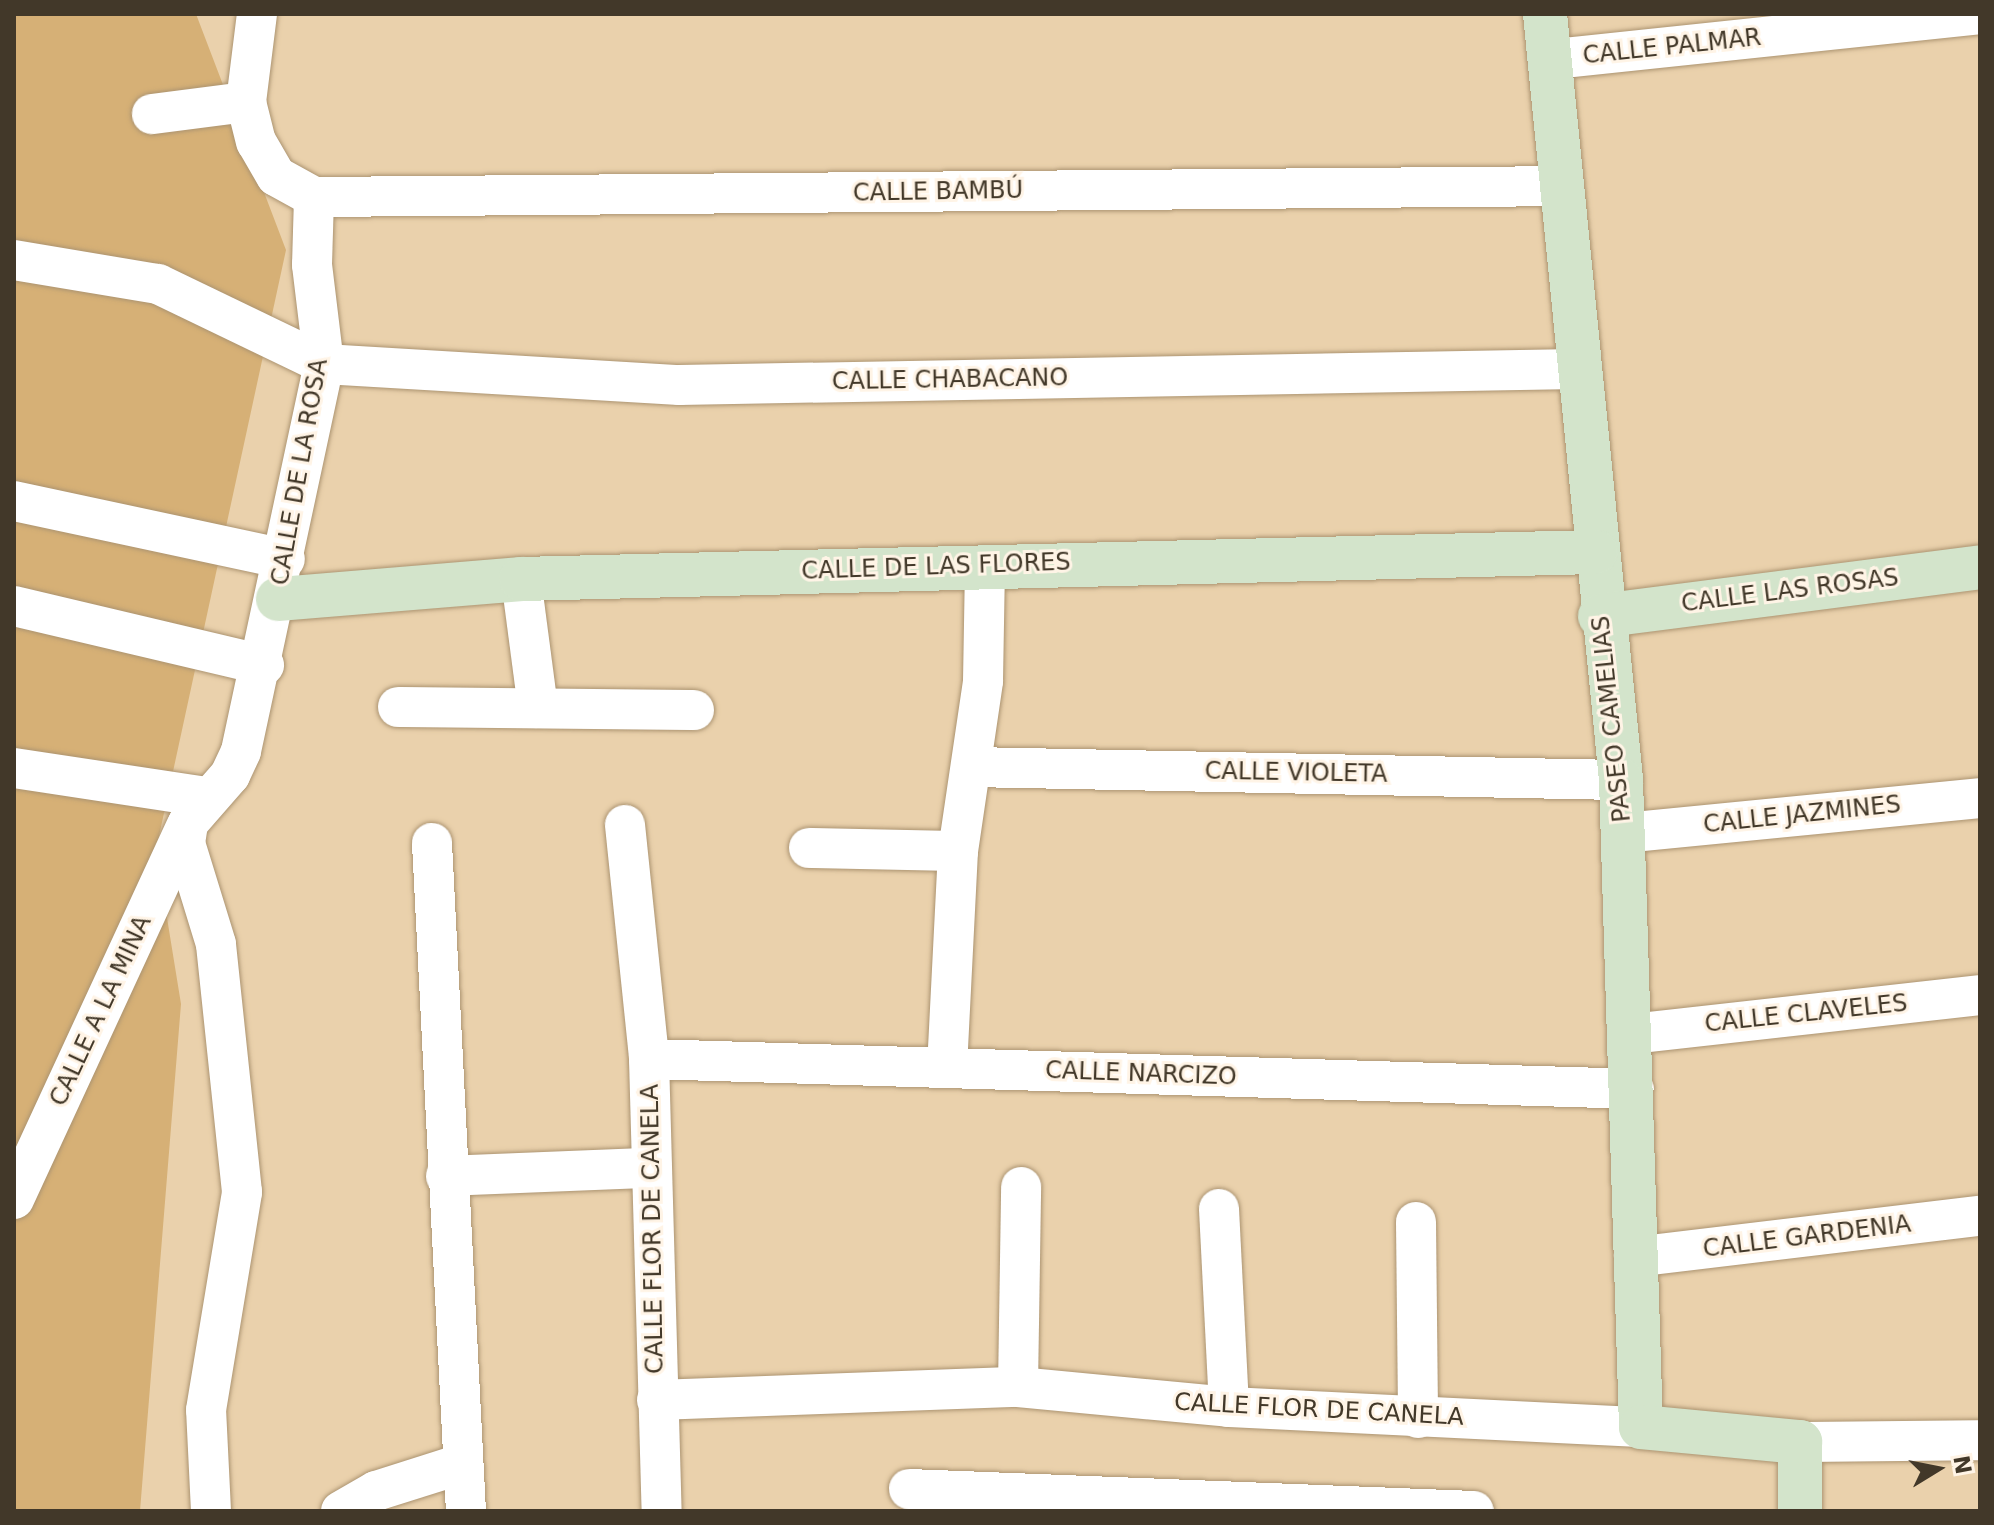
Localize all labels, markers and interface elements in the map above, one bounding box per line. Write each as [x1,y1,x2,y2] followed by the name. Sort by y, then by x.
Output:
[1581,23,1763,71] street label: CALLE PALMAR
[853,176,1023,208] street label: CALLE BAMBÚ
[266,356,334,588] street label: CALLE DE LA ROSA
[832,364,1068,396] street label: CALLE CHABACANO
[801,548,1071,586] street label: CALLE DE LAS FLORES
[1680,563,1900,619] street label: CALLE LAS ROSAS
[1587,614,1637,824] street label: PASEO CAMELIAS
[1204,757,1388,789] street label: CALLE VIOLETA
[1702,790,1902,840] street label: CALLE JAZMINES
[44,911,158,1111] street label: CALLE A LA MINA
[1703,989,1909,1039] street label: CALLE CLAVELES
[1045,1056,1237,1092] street label: CALLE NARCIZO
[636,1084,670,1374] street label: CALLE FLOR DE CANELA
[1701,1210,1913,1264] street label: CALLE GARDENIA
[1173,1388,1465,1432] street label: CALLE FLOR DE CANELA
[1898,1429,1978,1509] north arrow
[1948,1453,1976,1476] text: N

